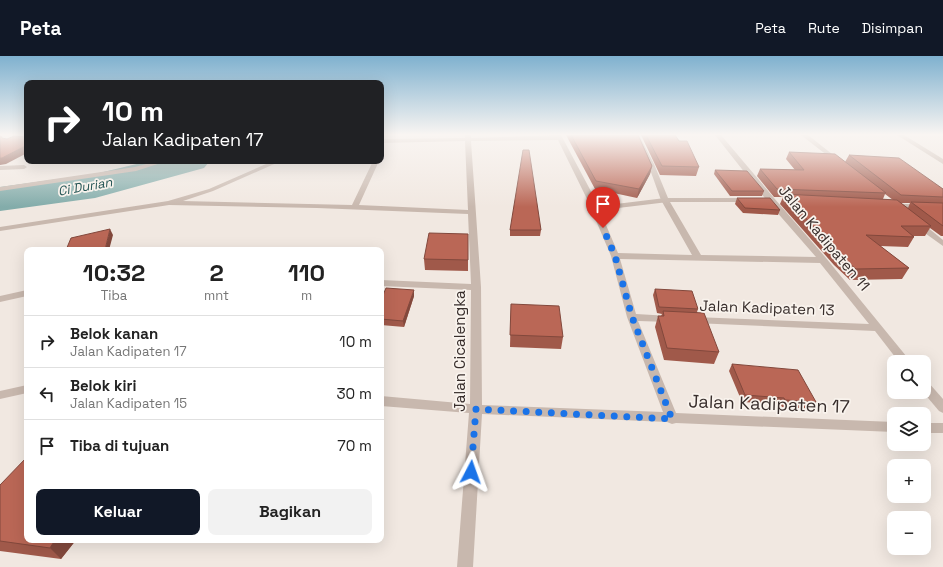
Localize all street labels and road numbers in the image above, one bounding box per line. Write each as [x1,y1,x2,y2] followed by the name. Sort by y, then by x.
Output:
[775,181,874,294] street label: Jalan Kadipaten 11
[450,290,469,412] street label: Jalan Cicalengka
[699,296,835,319] street label: Jalan Kadipaten 13
[688,389,850,418] street label: Jalan Kadipaten 17

